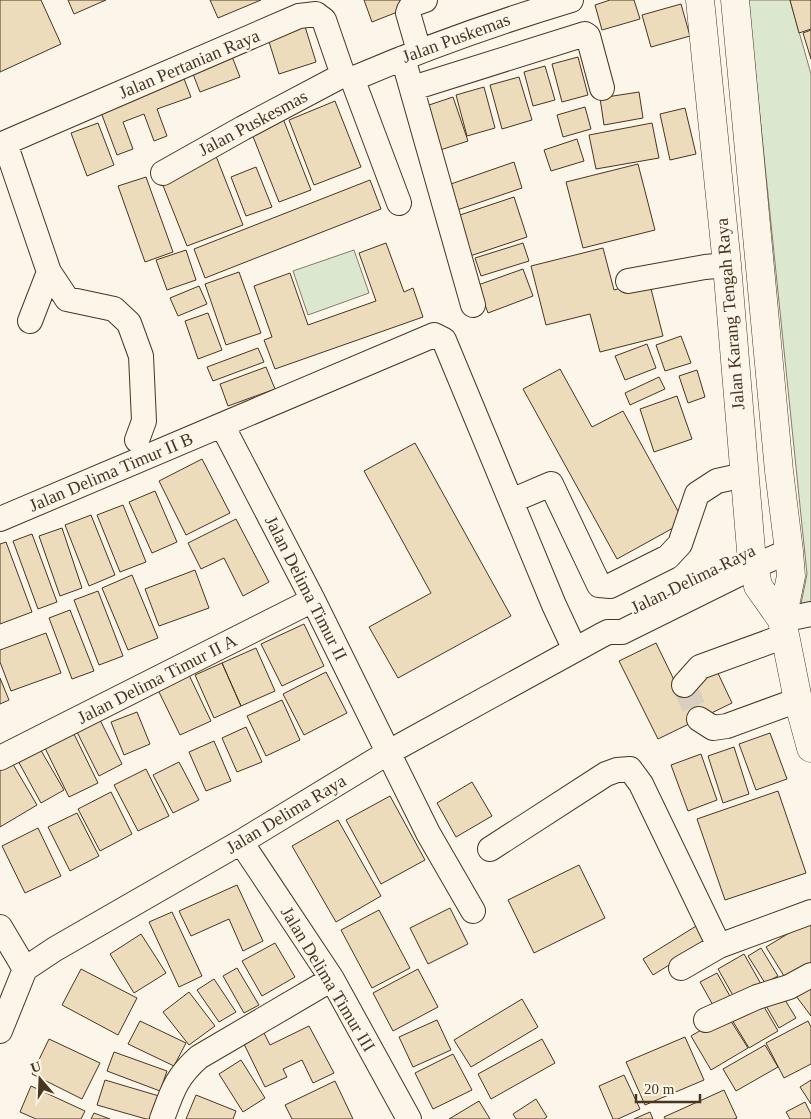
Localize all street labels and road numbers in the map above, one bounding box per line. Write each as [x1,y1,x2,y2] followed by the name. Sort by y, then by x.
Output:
[399,9,513,67] street label: Jalan Puskemas
[116,25,262,103] street label: Jalan Pertanian Raya
[195,86,311,160] street label: Jalan Puskesmas
[712,217,748,411] street label: Jalan Karang Tengah Raya
[26,428,196,516] street label: Jalan Delima Timur II B
[261,512,351,664] street label: Jalan Delima Timur II
[628,540,758,618] street label: Jalan Delima Raya
[74,630,240,728] street label: Jalan Delima Timur II A
[223,770,349,858] street label: Jalan Delima Raya
[277,903,379,1055] street label: Jalan Delima Timur III

